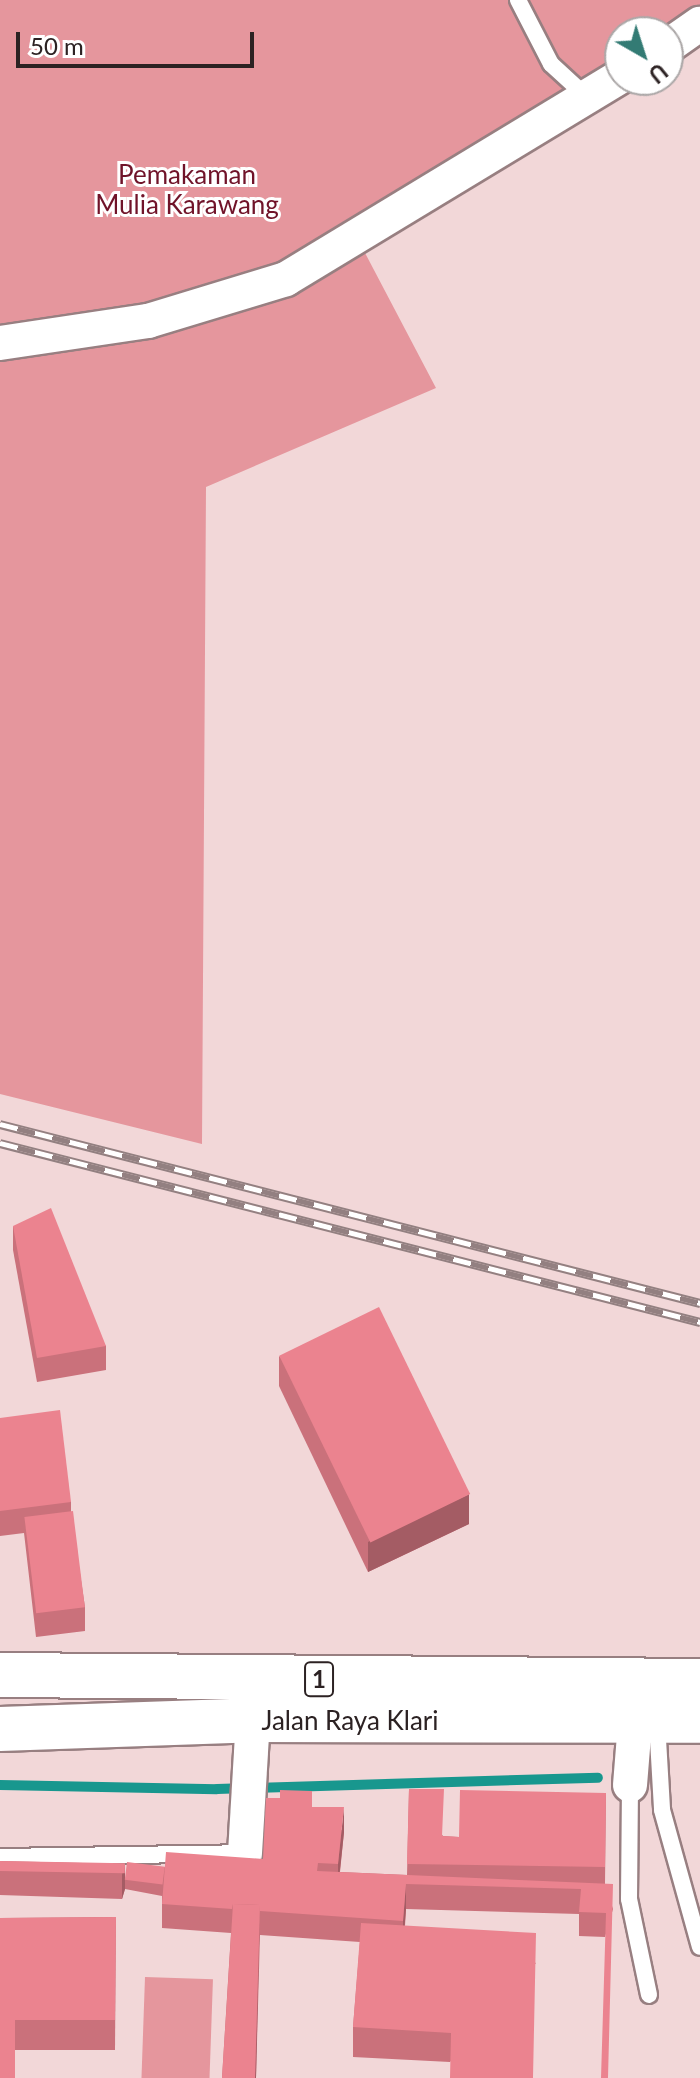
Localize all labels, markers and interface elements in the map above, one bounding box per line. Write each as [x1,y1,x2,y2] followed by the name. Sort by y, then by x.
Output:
[20,16,258,66] scale bar
[604,16,684,96] north arrow
[30,31,84,60] text: 50 m
[643,58,673,89] text: U
[95,159,279,220] park label: Pemakaman Mulia Karawang
[303,1659,335,1699] road number: 1
[261,1705,439,1737] street label: Jalan Raya Klari

